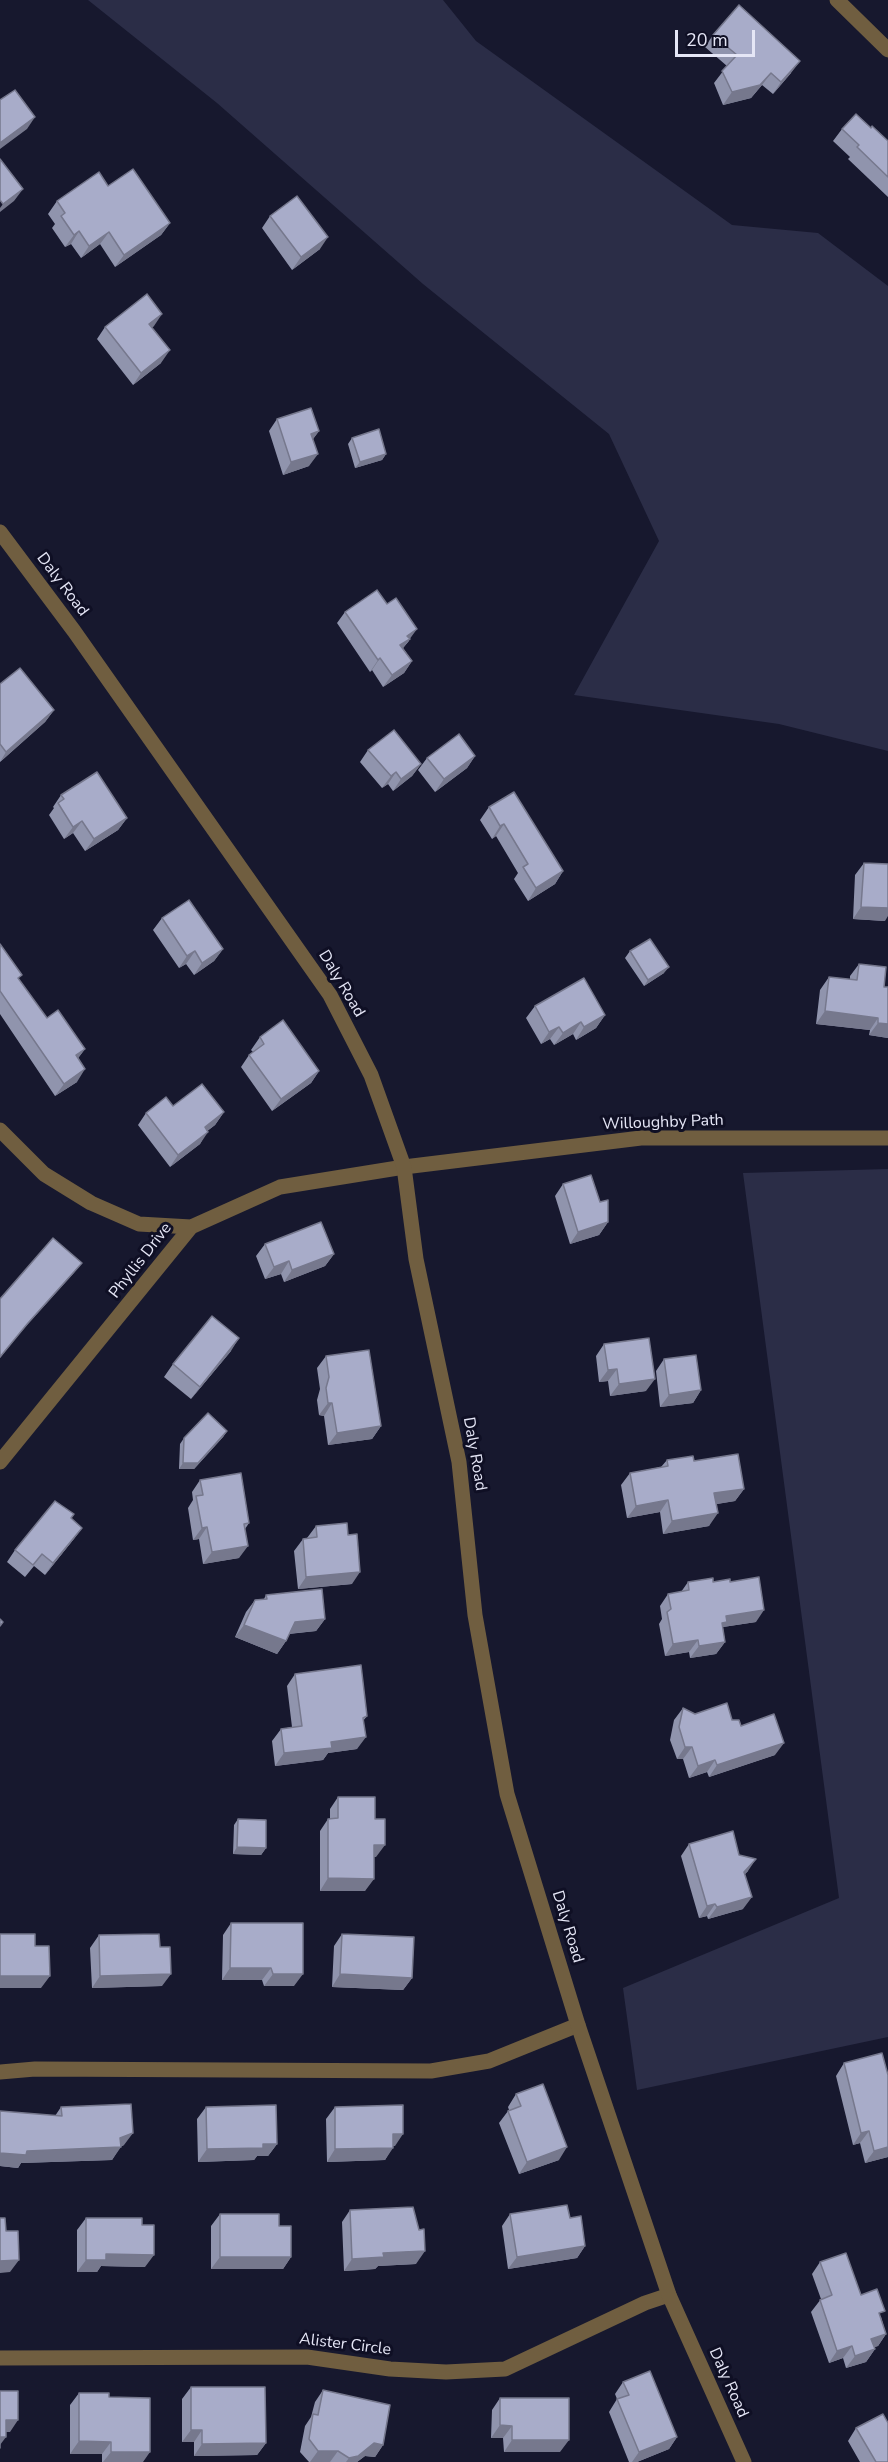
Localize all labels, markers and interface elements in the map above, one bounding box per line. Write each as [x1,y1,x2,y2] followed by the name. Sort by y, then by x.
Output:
[678,18,758,56] scale bar
[686,28,728,52] text: 20 m
[32,549,92,621] street label: Daly Road
[314,947,368,1021] street label: Daly Road
[602,1111,724,1135] street label: Willoughby Path
[106,1220,176,1302] street label: Phyllis Drive
[458,1416,490,1492] street label: Daly Road
[547,1889,587,1965] street label: Daly Road
[298,2330,392,2360] street label: Alister Circle
[704,2345,752,2421] street label: Daly Road

